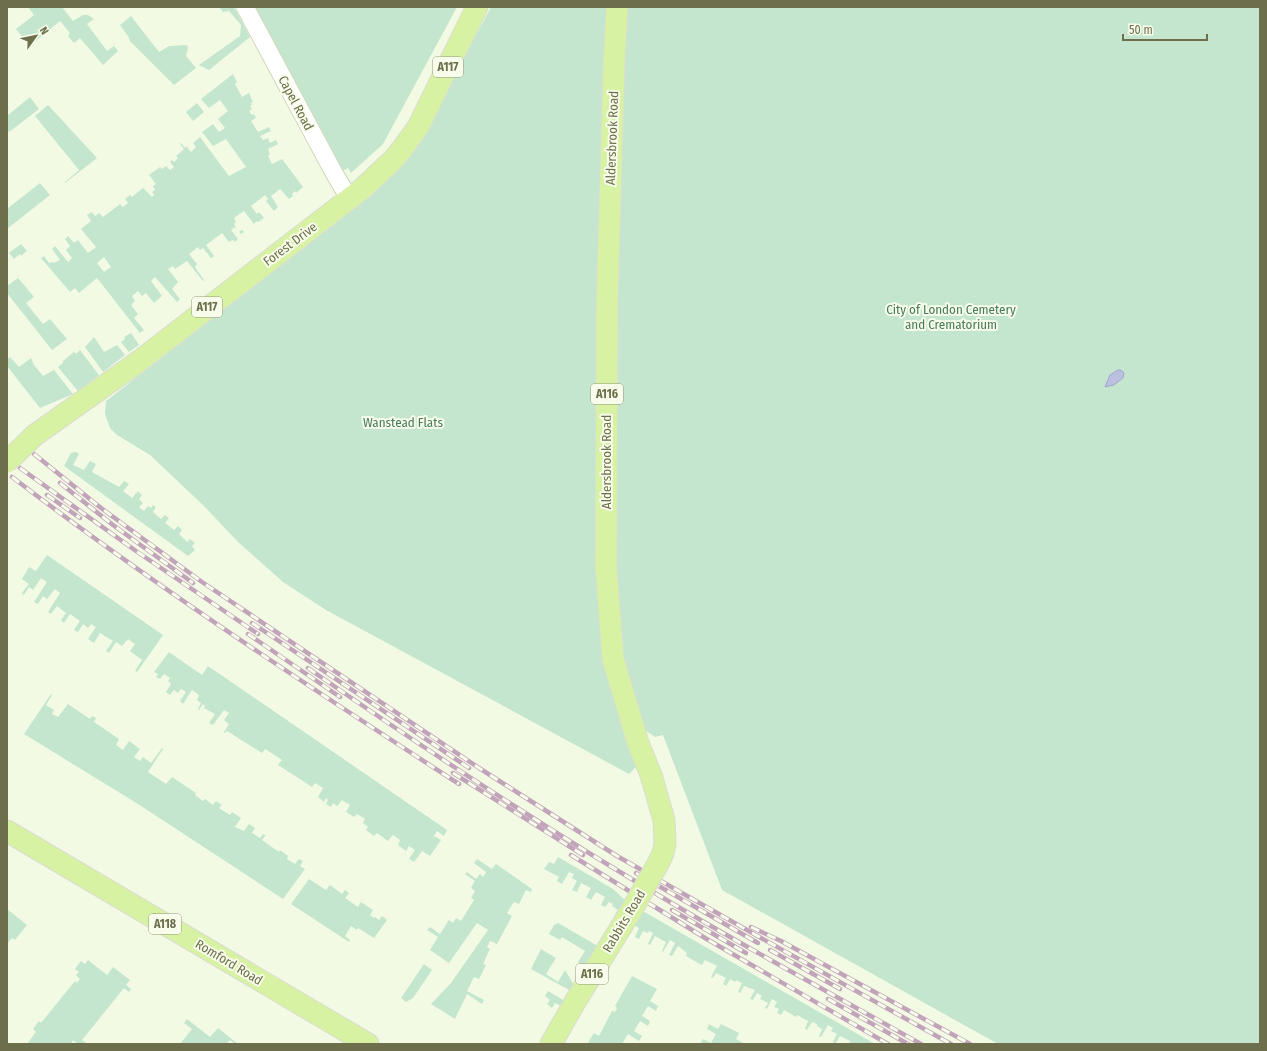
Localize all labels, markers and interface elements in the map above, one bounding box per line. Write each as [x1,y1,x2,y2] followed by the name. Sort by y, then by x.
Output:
[16,16,56,56] north arrow
[1123,16,1207,42] scale bar
[1129,23,1153,37] text: 50 m
[37,25,51,37] text: N
[433,57,463,77] road number: A117
[275,73,317,133] street label: Capel Road
[603,91,621,185] street label: Aldersbrook Road
[260,219,320,269] street label: Forest Drive
[192,297,222,317] road number: A117
[886,302,1016,332] park label: City of London Cemetery and Crematorium
[591,384,623,404] road number: A116
[363,415,443,430] park label: Wanstead Flats
[599,415,614,509] street label: Aldersbrook Road
[599,887,649,955] street label: Rabbits Road
[149,914,181,934] road number: A118
[193,936,265,988] street label: Romford Road
[576,964,608,984] road number: A116

